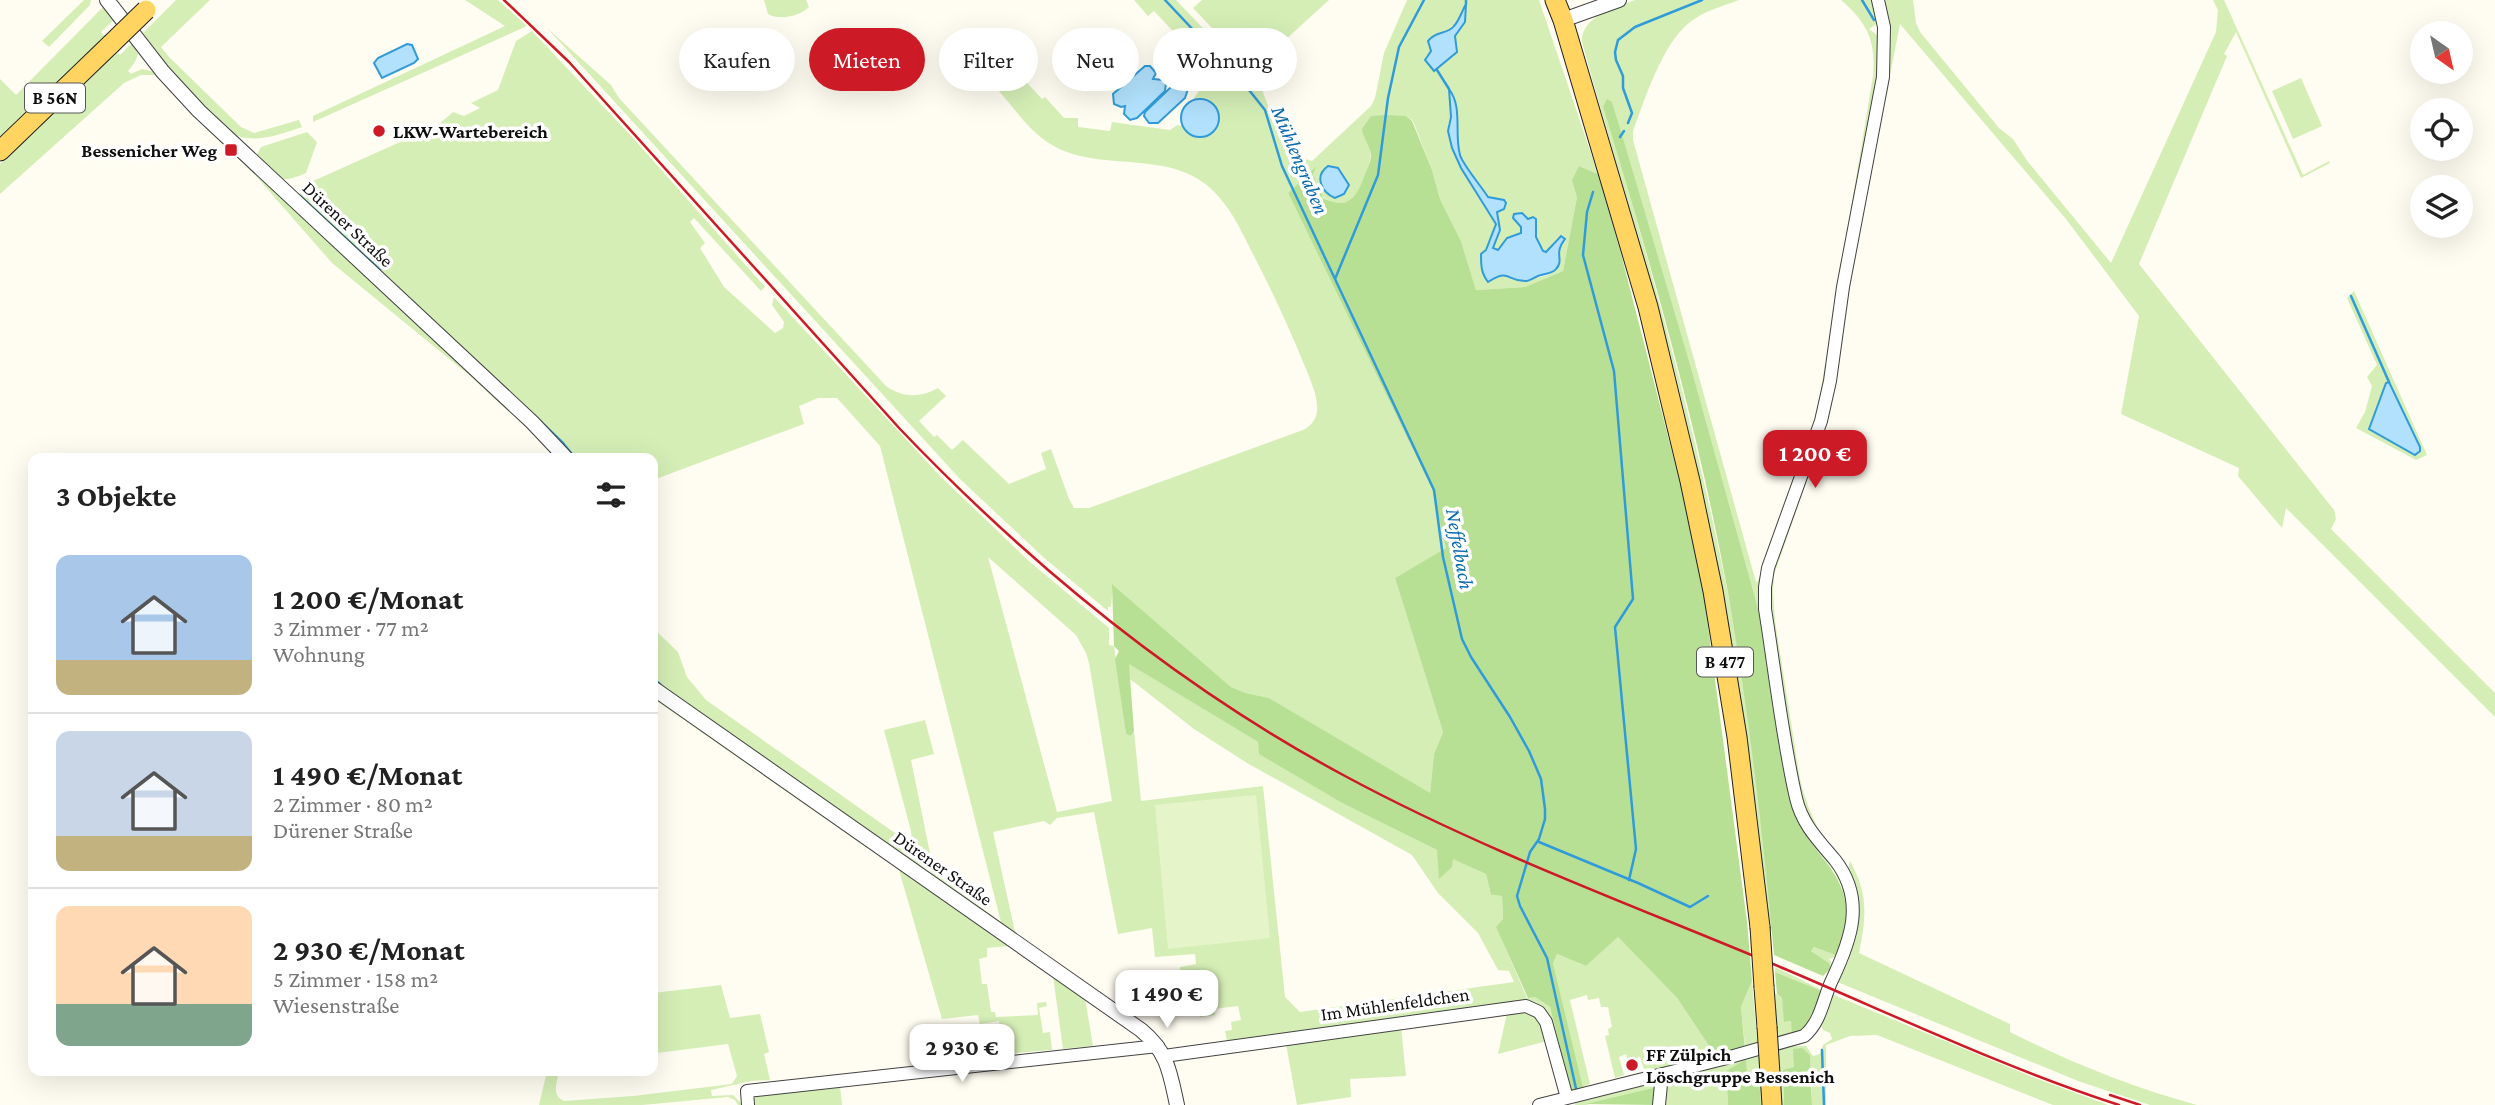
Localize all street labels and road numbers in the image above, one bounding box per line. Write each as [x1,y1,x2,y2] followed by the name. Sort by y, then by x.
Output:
[25,84,85,113] road number: B 56N
[299,177,397,271] street label: Dürener Straße
[1697,648,1753,676] road number: B 477
[890,826,996,910] street label: Dürener Straße
[1319,983,1471,1025] street label: Im Mühlenfeldchen

